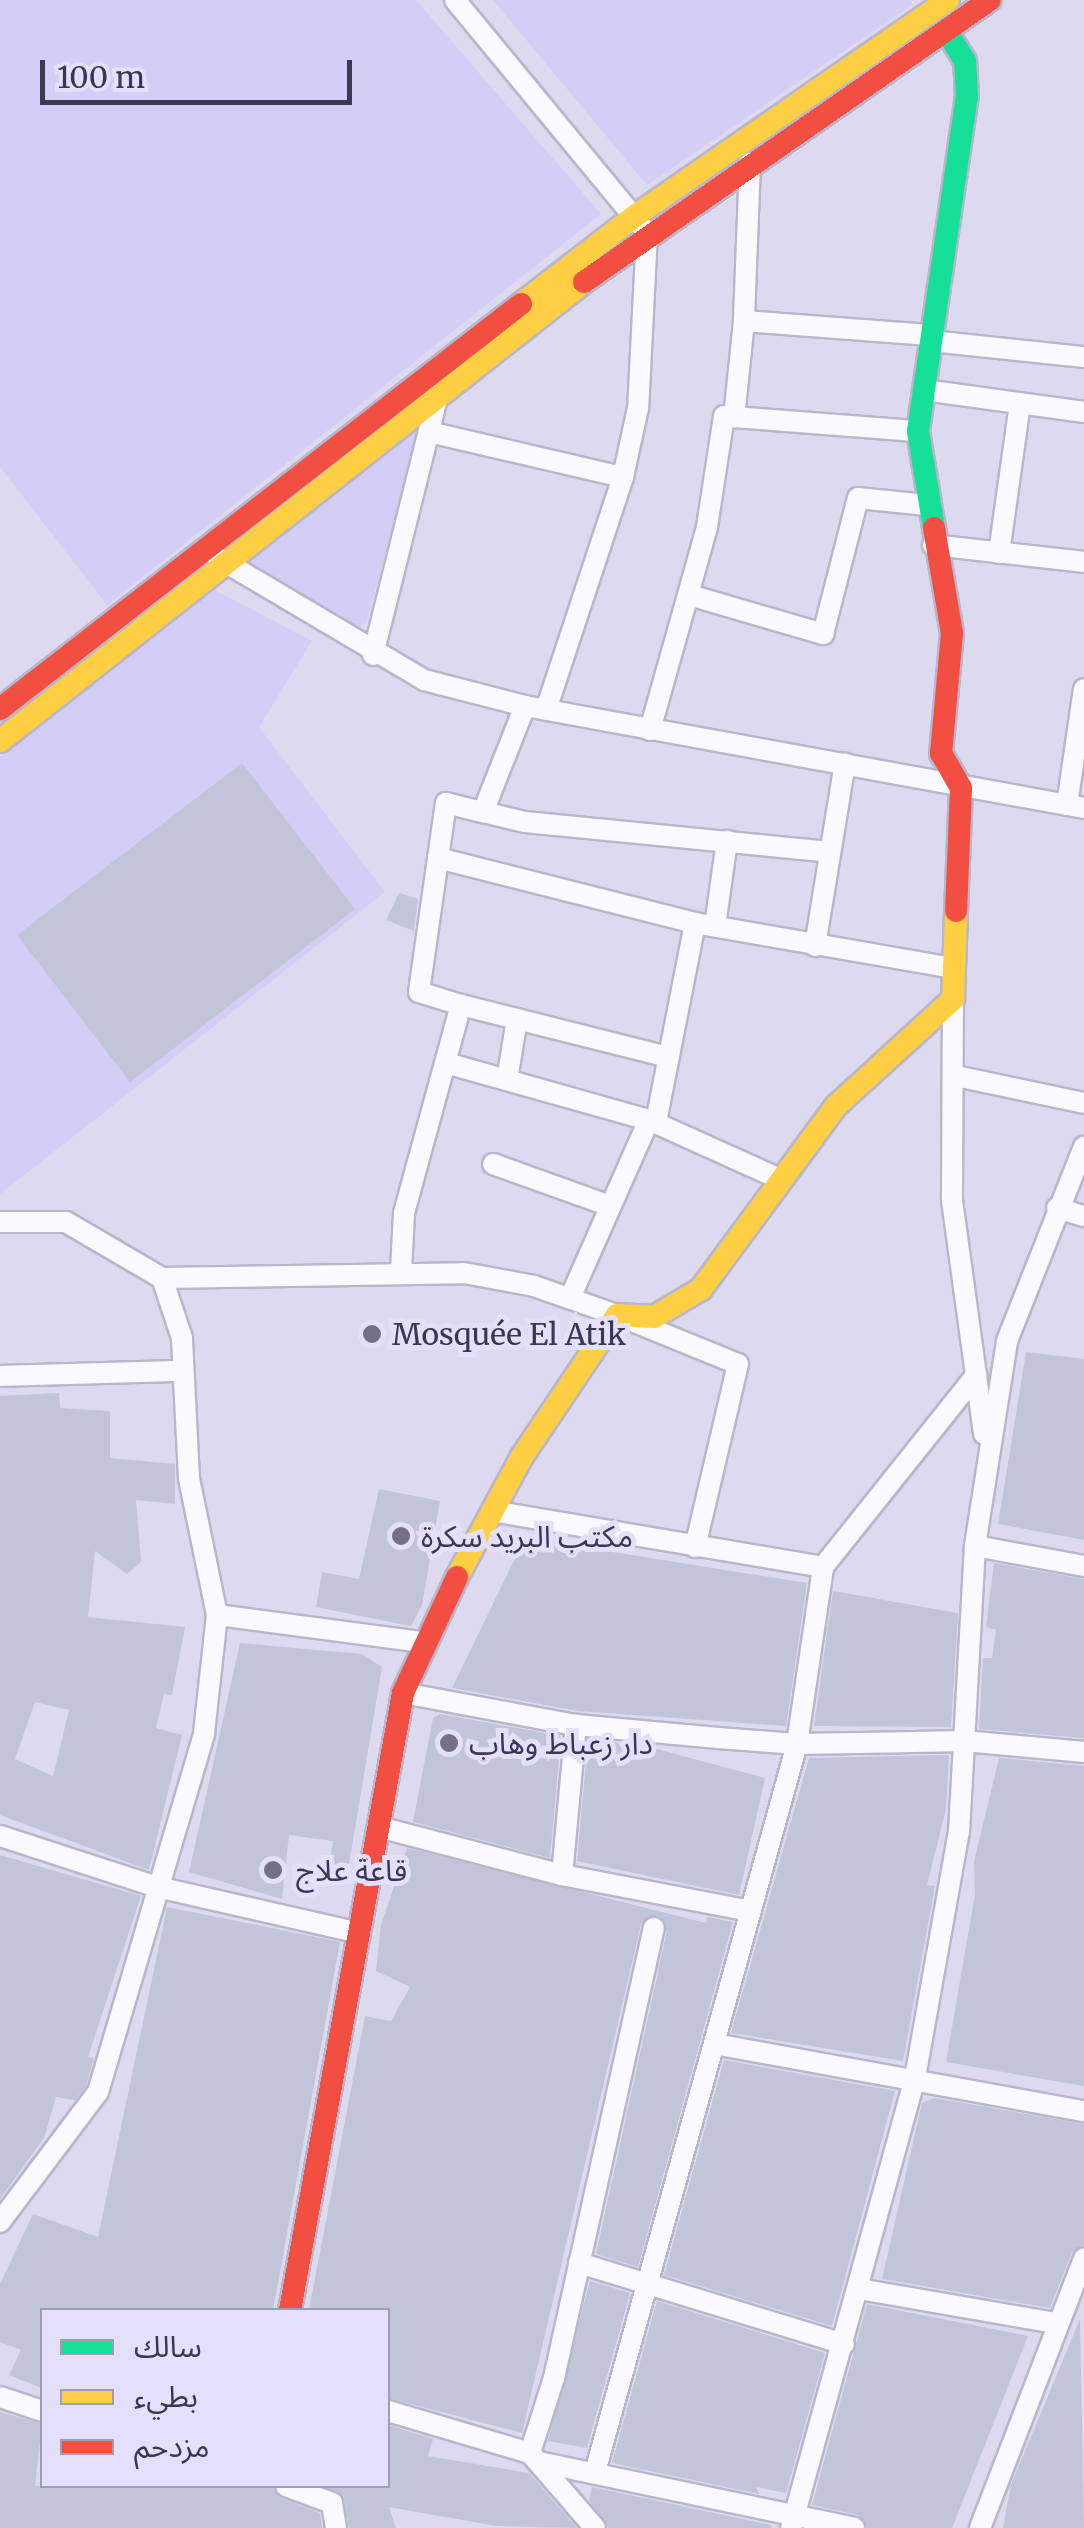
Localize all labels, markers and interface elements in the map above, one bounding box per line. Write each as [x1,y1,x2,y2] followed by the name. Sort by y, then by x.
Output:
[45,40,358,102] scale bar
[57,58,145,96] text: 100 m
[392,1316,626,1352] place label: Mosquée El Atik
[361,1323,383,1345] marker: Mosquée El Atik
[421,1518,633,1554] place label: مكتب البريد سكرة
[390,1525,412,1547] marker: مكتب البريد سكرة
[469,1725,653,1761] place label: دار زعباط وهاب
[438,1732,460,1754] marker: دار زعباط وهاب
[296,1852,407,1888] place label: قاعة علاج
[260,1857,286,1883] marker: قاعة علاج
[40,2308,390,2488] legend
[134,2327,202,2365] text: سالك
[134,2377,198,2415] text: بطيء
[134,2427,210,2465] text: مزدحم

